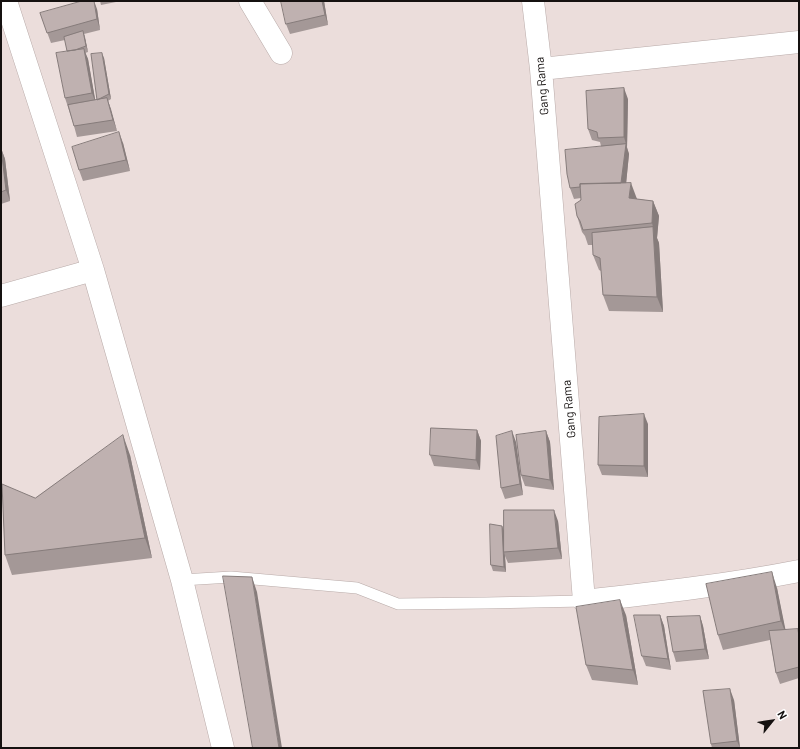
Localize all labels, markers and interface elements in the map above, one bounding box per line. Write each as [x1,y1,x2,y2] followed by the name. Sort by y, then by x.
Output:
[532,56,552,116] street label: Gang Rama
[559,379,579,439] street label: Gang Rama
[752,701,792,741] north arrow
[775,708,790,721] text: N

